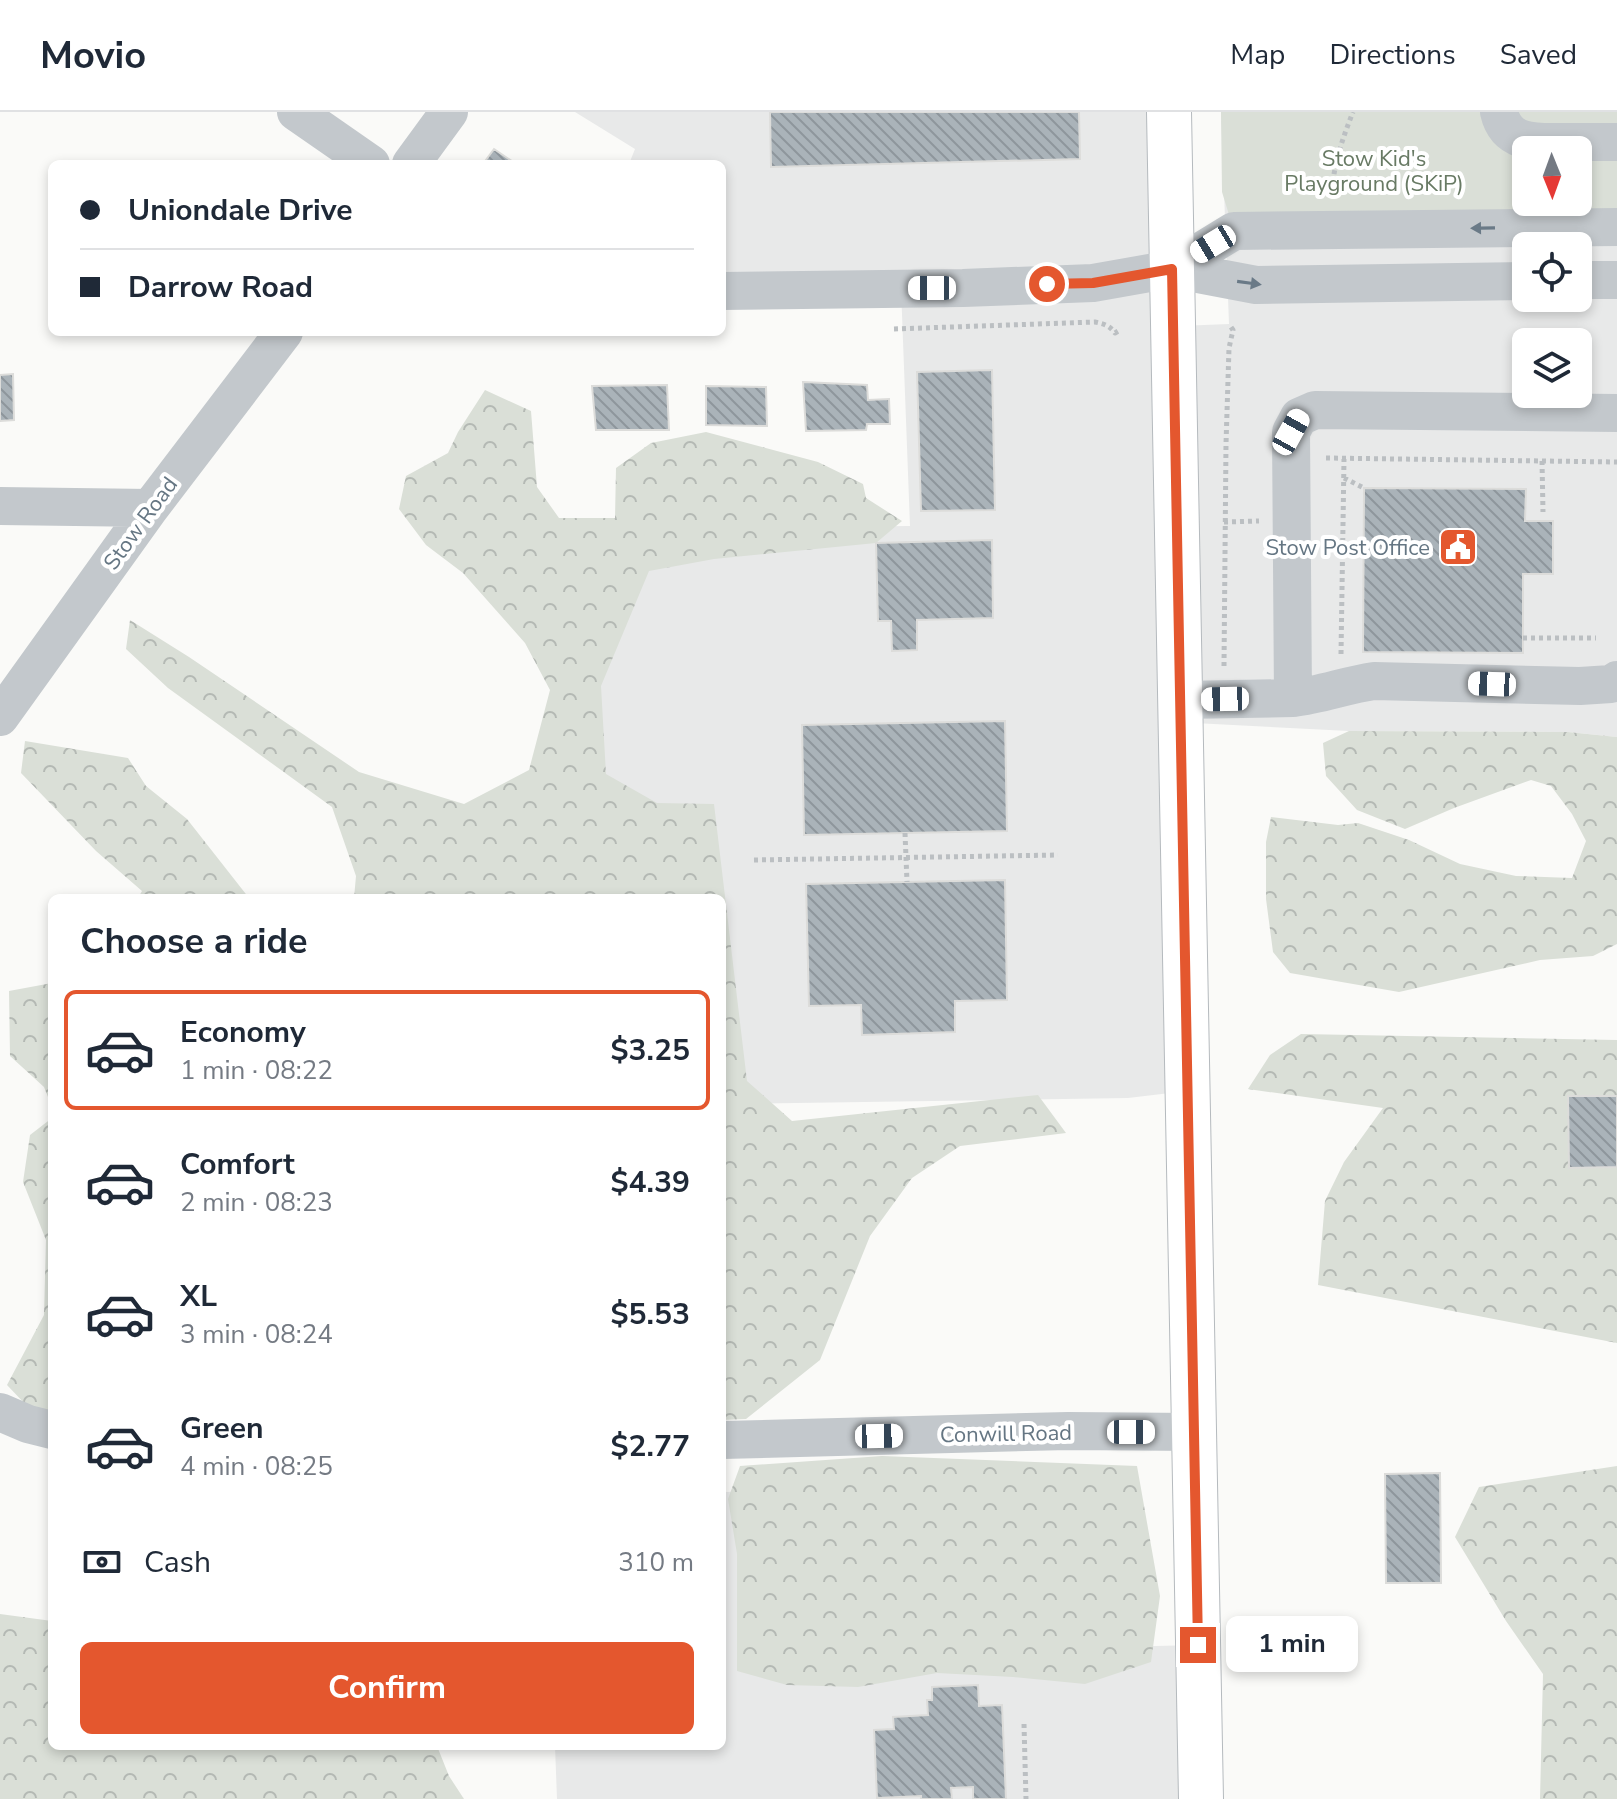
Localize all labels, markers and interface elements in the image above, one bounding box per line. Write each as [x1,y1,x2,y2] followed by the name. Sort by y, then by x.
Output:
[40,30,146,81] text: Movio
[1230,36,1285,74] text: Map
[1329,36,1456,74] text: Directions
[1500,36,1577,74] text: Saved
[1512,136,1592,216] north arrow
[1512,136,1592,408] map controls
[1284,144,1464,199] park label: Stow Kid's Playground (SKiP)
[128,190,352,231] text: Uniondale Drive
[1186,221,1240,267] car
[1470,222,1495,234] one-way arrow
[1512,232,1592,312] button: locate
[1029,266,1065,302] route start
[128,267,313,308] text: Darrow Road
[908,276,956,300] car
[1236,277,1261,290] one-way arrow
[1512,328,1592,408] button: layers
[1269,405,1313,459] car
[97,471,185,576] street label: Stow Road
[1437,526,1479,568] public building icon: Stow Post Office
[1265,533,1430,563] place label: Stow Post Office
[1468,671,1516,697] car
[1201,687,1249,711] car
[80,917,308,966] text: Choose a ride
[180,1012,306,1053] text: Economy
[84,1014,156,1086] icon: car
[611,1030,690,1071] text: $3.25
[180,1053,333,1088] text: 1 min · 08:22
[180,1144,295,1185] text: Comfort
[84,1146,156,1218] icon: car
[611,1162,690,1203] text: $4.39
[180,1185,333,1220] text: 2 min · 08:23
[180,1276,217,1317] text: XL
[84,1278,156,1350] icon: car
[611,1294,690,1335] text: $5.53
[180,1317,333,1352] text: 3 min · 08:24
[180,1408,264,1449] text: Green
[84,1410,156,1482] icon: car
[940,1418,1072,1450] street label: Conwill Road
[1107,1420,1155,1444] car
[855,1424,903,1448] car
[611,1426,690,1467] text: $2.77
[180,1449,333,1484] text: 4 min · 08:25
[80,1540,124,1584] icon: cash
[144,1542,211,1583] text: Cash
[618,1545,694,1580] text: 310 m
[1226,1617,1358,1673] callout: 1 min
[1258,1626,1326,1661] text: 1 min
[1180,1627,1216,1663] route end
[80,1642,694,1734] button: Confirm

